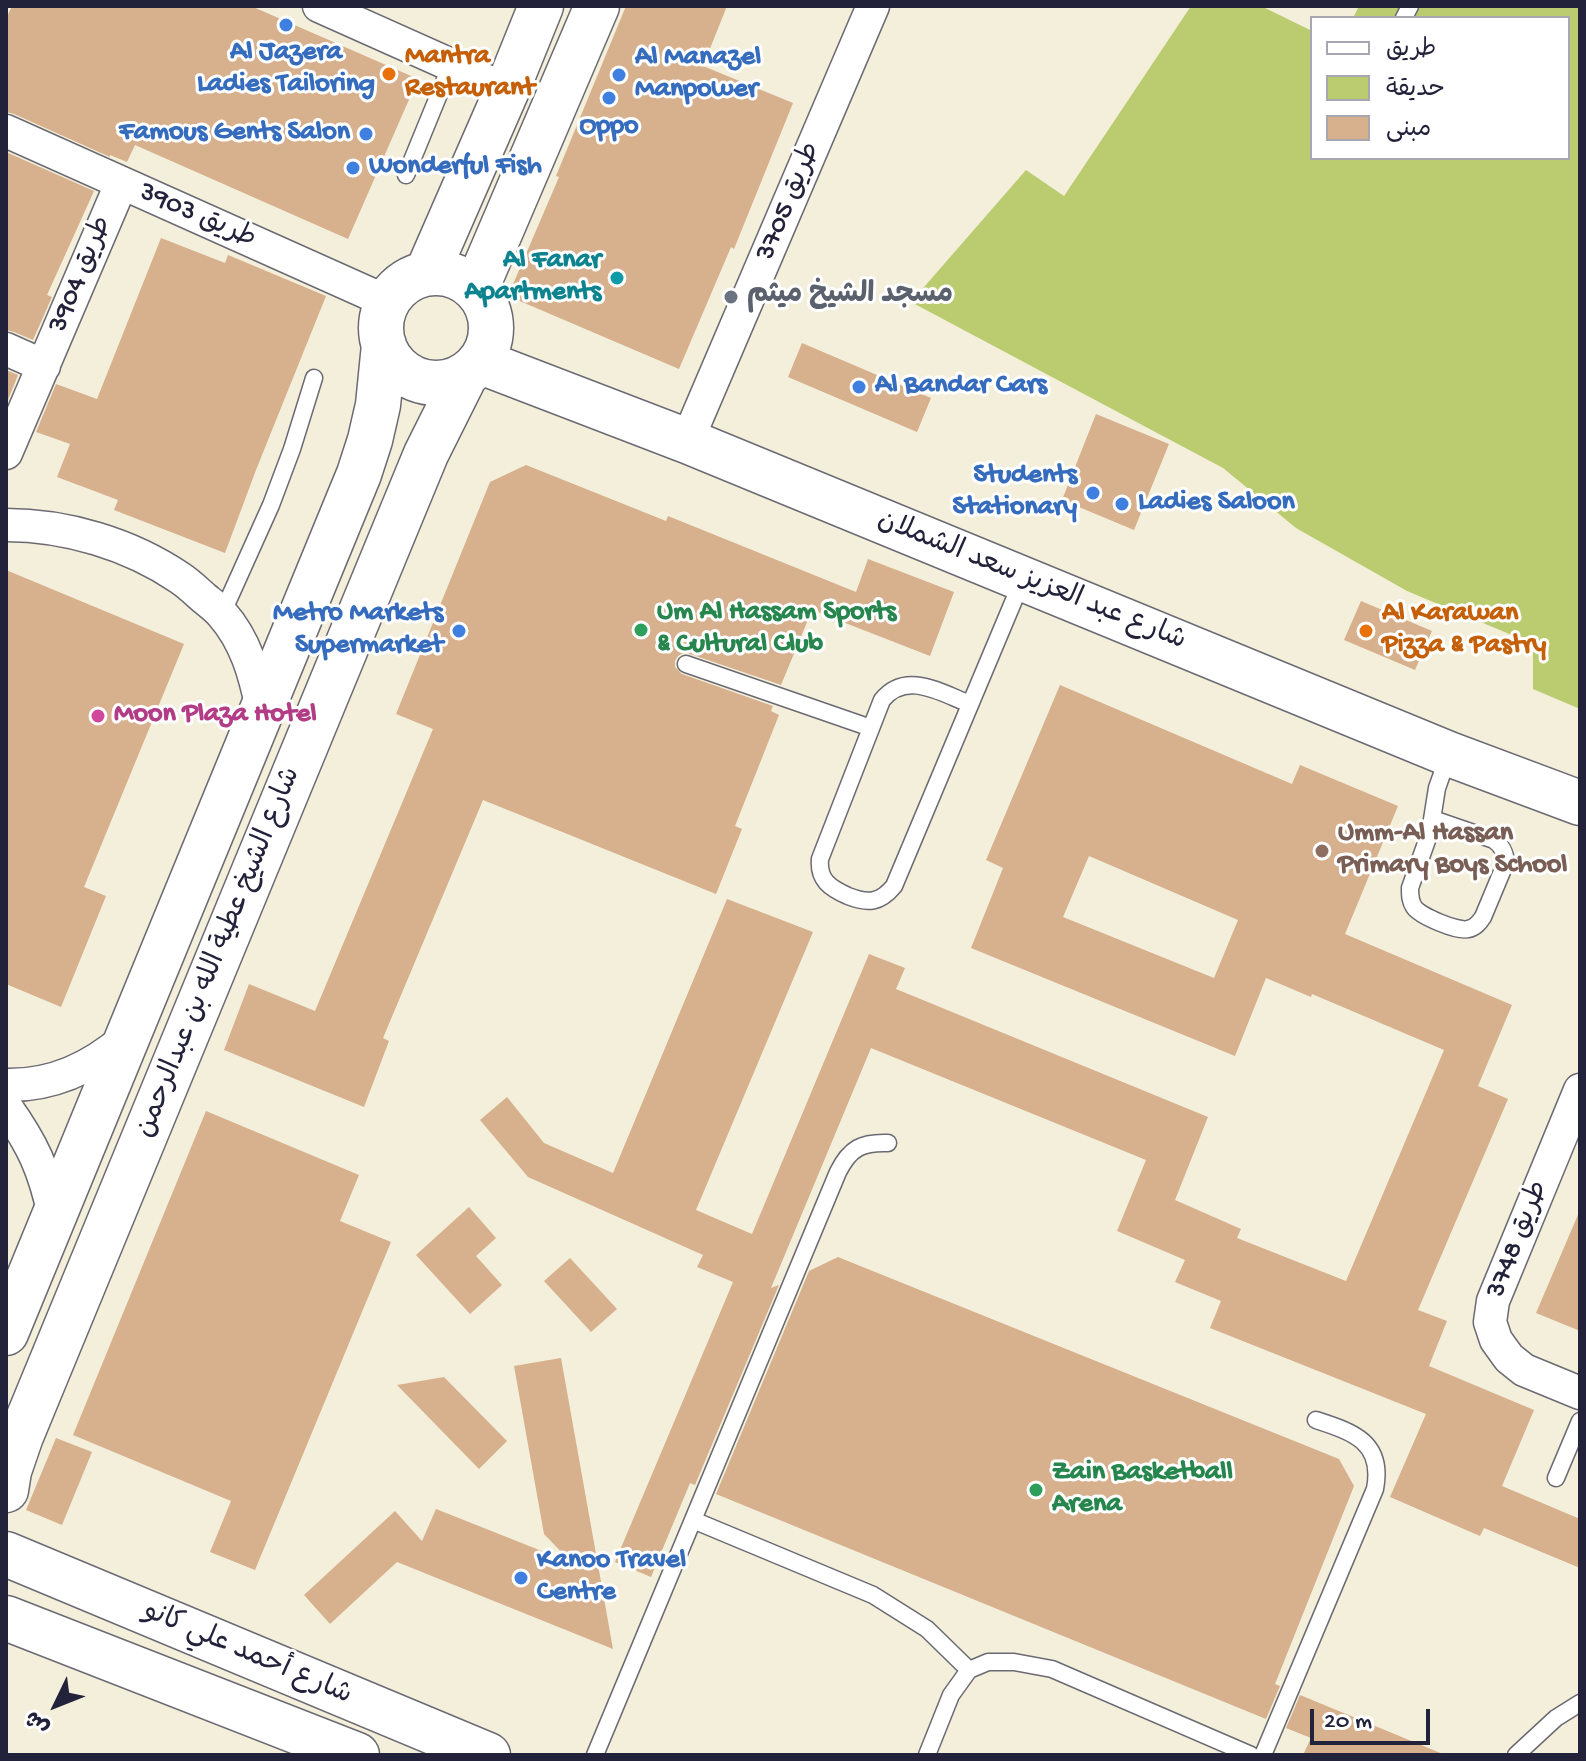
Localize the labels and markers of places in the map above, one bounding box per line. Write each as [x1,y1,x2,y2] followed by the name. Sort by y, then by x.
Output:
[277,16,295,34] marker: Al Jazera Ladies Tailoring
[197,37,375,103] place label: Al Jazera Ladies Tailoring
[405,41,535,107] place label: Mantra Restaurant
[635,42,761,108] place label: Al Manazel Manpower
[380,65,398,83] marker: Mantra Restaurant
[610,66,628,84] marker: Al Manazel Manpower
[600,89,618,107] marker: Oppo
[580,111,638,145] place label: Oppo
[119,117,350,151] place label: Famous Gents Salon
[357,125,375,143] marker: Famous Gents Salon
[369,151,542,185] place label: Wonderful Fish
[344,159,362,177] marker: Wonderful Fish
[464,245,601,311] place label: Al Fanar Apartments
[608,269,626,287] marker: Al Fanar Apartments
[747,280,953,314] place label: مسجد الشيخ ميثم
[722,288,740,306] marker: مسجد الشيخ ميثم
[875,370,1047,404] place label: Al Bandar Cars
[850,378,868,396] marker: Al Bandar Cars
[952,460,1077,526] place label: Students Stationary
[1084,484,1102,502] marker: Students Stationary
[1138,487,1295,521] place label: Ladies Saloon
[1113,495,1131,513] marker: Ladies Saloon
[657,597,896,663] place label: Um Al Hassam Sports & Cultural Club
[273,598,443,664] place label: Metro Markets Supermarket
[1382,598,1546,664] place label: Al Karawan Pizza & Pastry
[632,621,650,639] marker: Um Al Hassam Sports & Cultural Club
[450,622,468,640] marker: Metro Markets Supermarket
[1357,622,1375,640] marker: Al Karawan Pizza & Pastry
[114,699,317,733] place label: Moon Plaza Hotel
[89,707,107,725] marker: Moon Plaza Hotel
[1338,818,1568,884] place label: Umm-Al Hassan Primary Boys School
[1313,842,1331,860] marker: Umm-Al Hassan Primary Boys School
[1052,1457,1233,1523] place label: Zain Basketball Arena
[1027,1481,1045,1499] marker: Zain Basketball Arena
[537,1545,686,1611] place label: Kanoo Travel Centre
[512,1569,530,1587] marker: Kanoo Travel Centre

